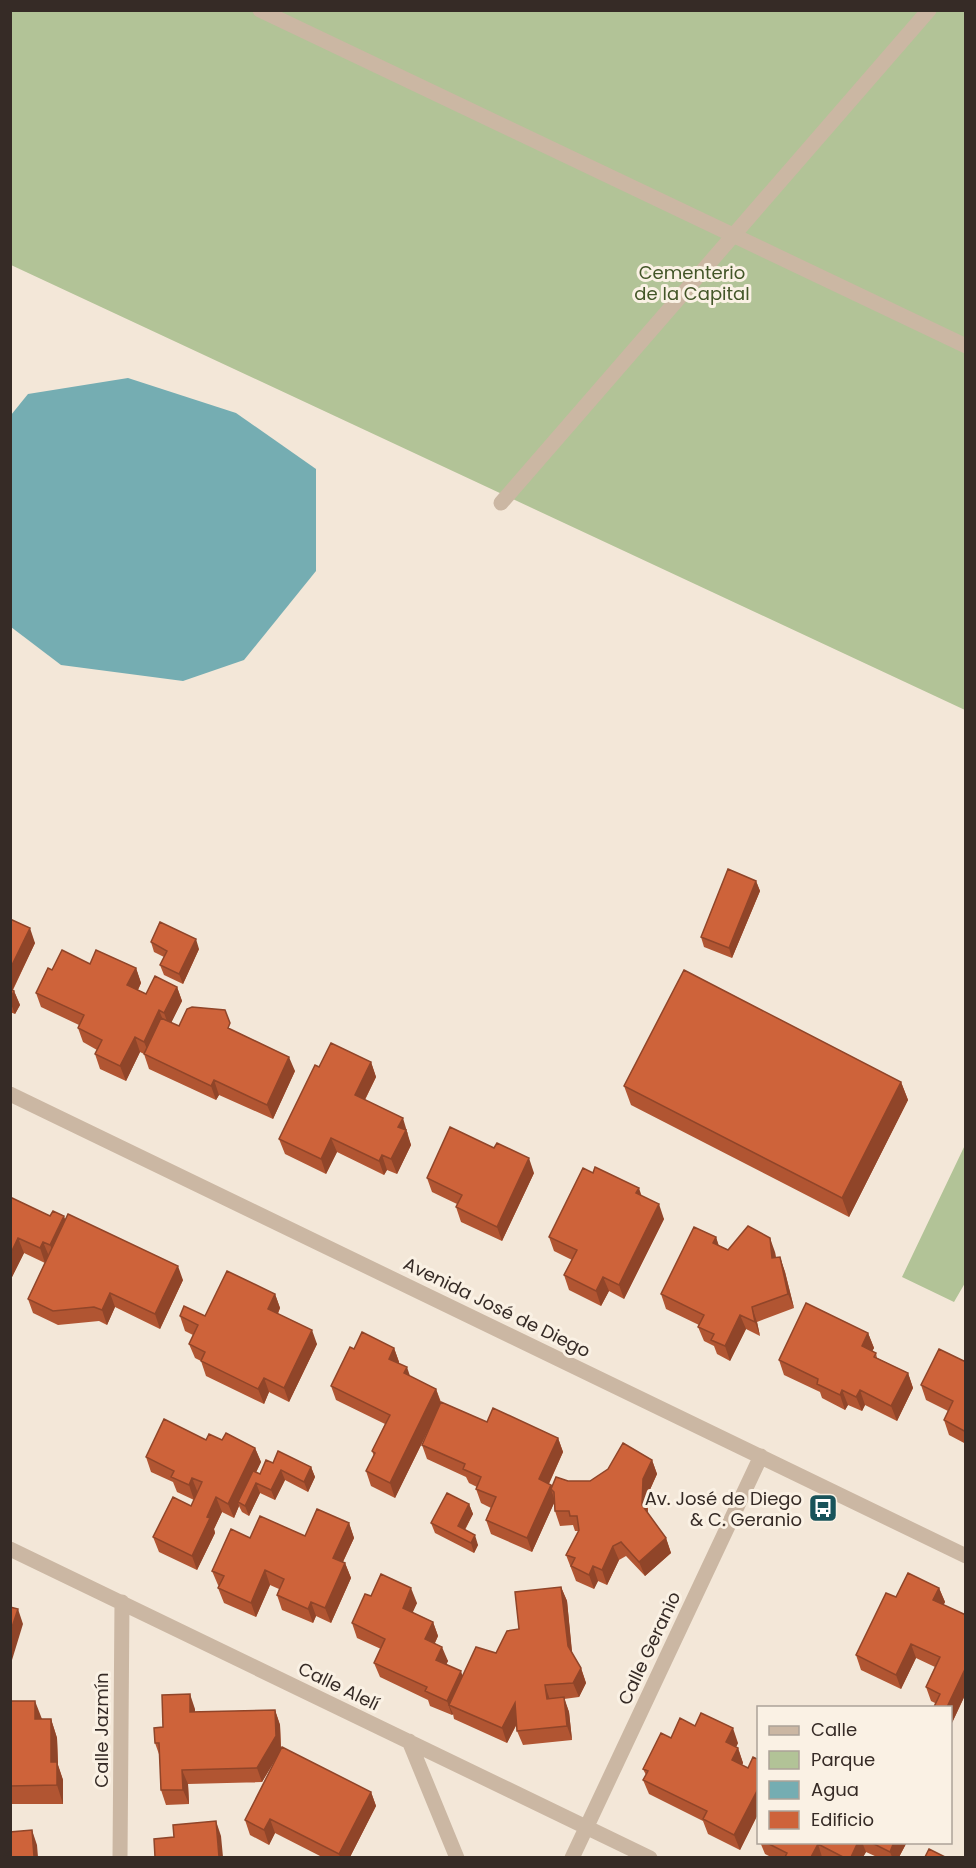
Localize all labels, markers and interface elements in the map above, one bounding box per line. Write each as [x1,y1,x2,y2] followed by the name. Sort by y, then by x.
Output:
[634,260,750,306] park label: Cementerio de la Capital
[399,1251,595,1363] street label: Avenida José de Diego
[645,1486,802,1532] place label: Av. José de Diego & C. Geranio
[807,1492,839,1524] bus stop icon: Av. José de Diego & C. Geranio
[612,1587,686,1709] street label: Calle Geranio
[294,1656,384,1716] street label: Calle Alelí
[89,1672,114,1788] street label: Calle Jazmín
[757,1706,952,1844] legend
[811,1717,857,1742] text: Calle
[811,1747,875,1772] text: Parque
[811,1777,859,1802] text: Agua
[811,1807,874,1832] text: Edificio

